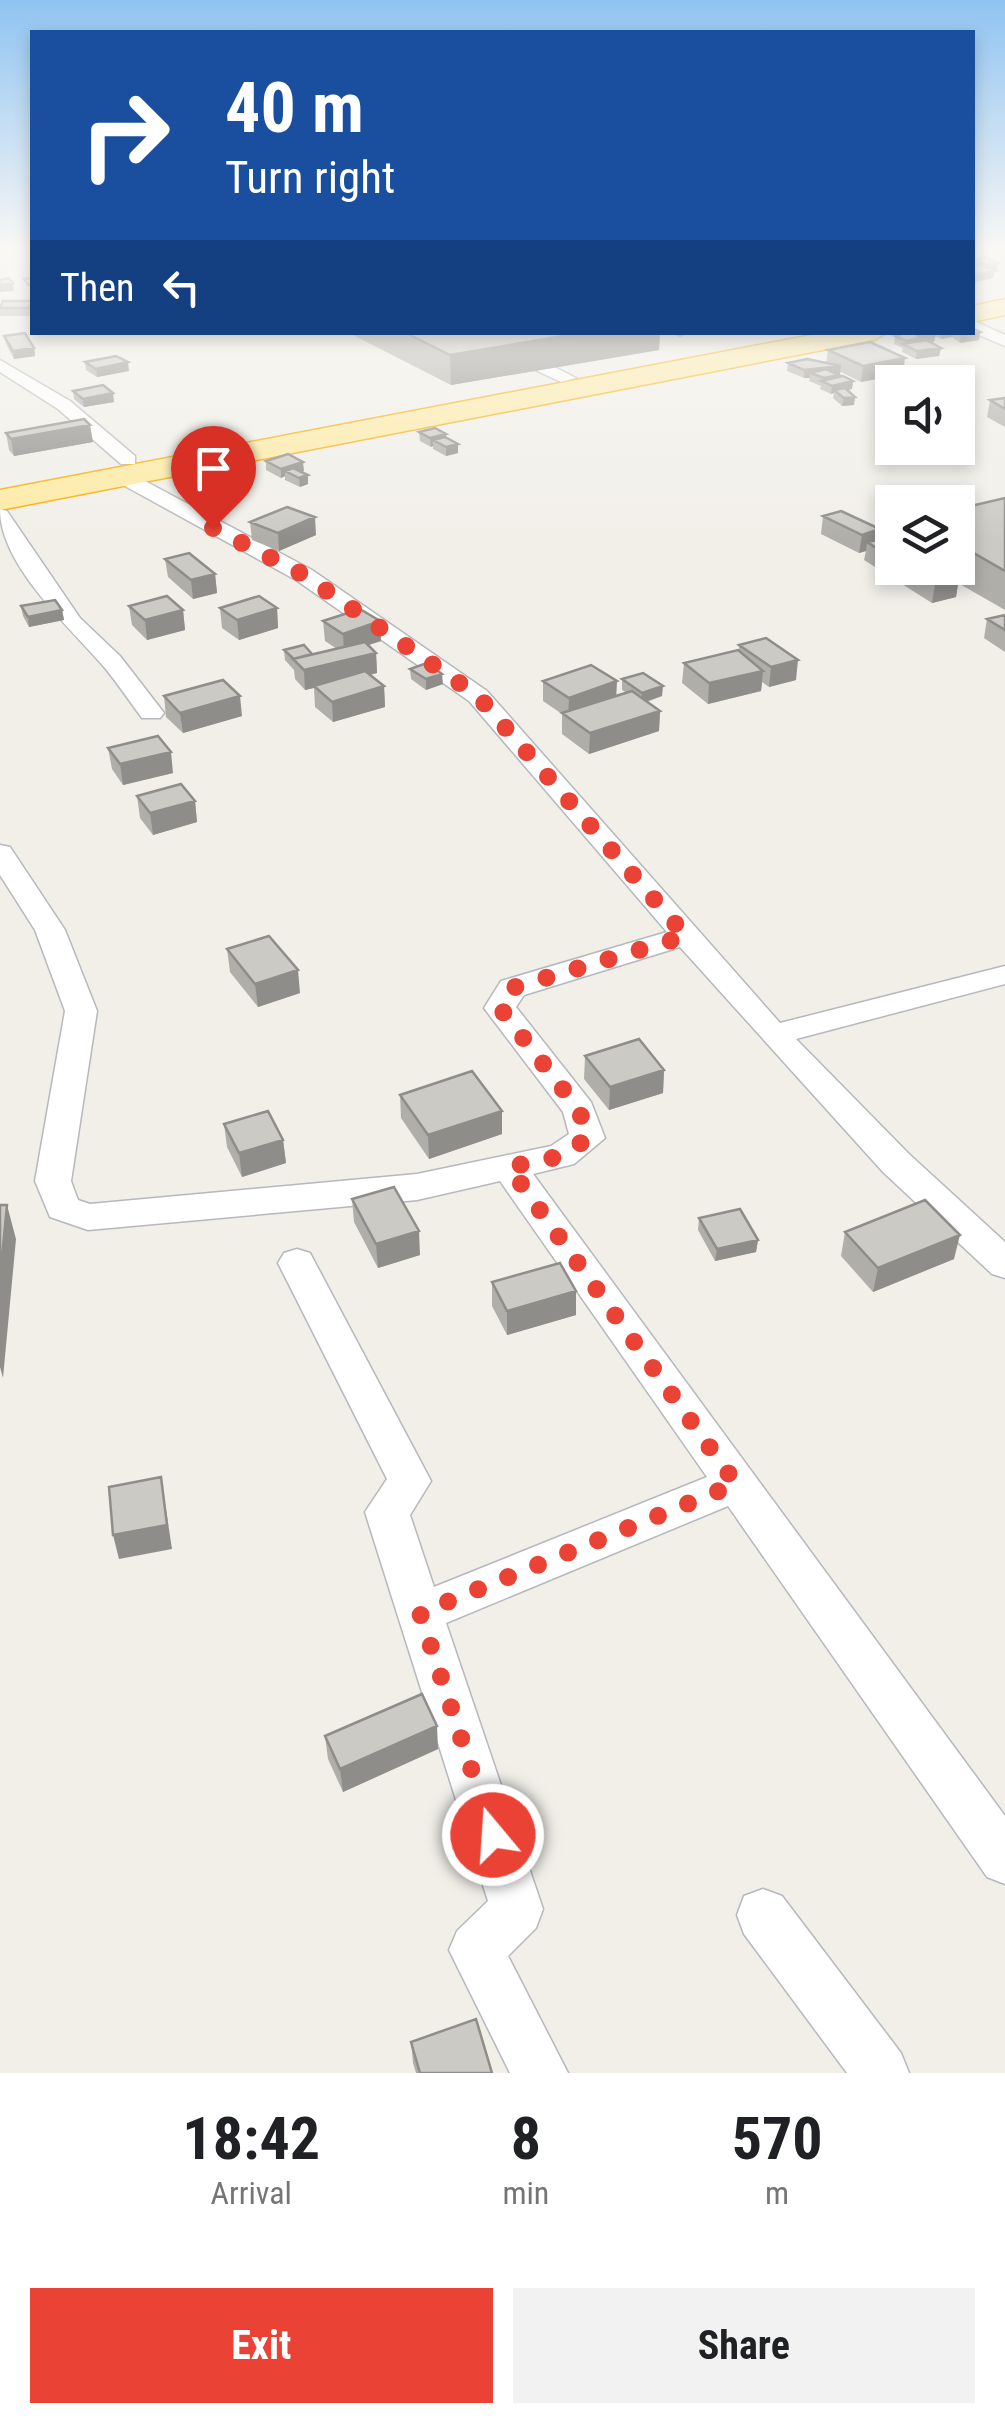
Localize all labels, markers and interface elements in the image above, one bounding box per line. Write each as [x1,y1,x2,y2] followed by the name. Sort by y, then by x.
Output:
[225,67,364,149] text: 40 m
[60,70,190,200] icon: right
[225,151,395,204] text: Turn right
[154,260,209,315] icon: left
[60,266,134,310] text: Then
[875,365,975,585] map controls
[875,365,975,465] button: sound
[171,426,256,529] pin
[186,441,241,496] icon: arrive
[875,485,975,585] button: layers
[441,1783,545,1887] position arrow
[182,2103,320,2174] text: 18:42
[511,2103,541,2174] text: 8
[732,2103,823,2174] text: 570
[210,2174,292,2212] text: Arrival
[502,2174,549,2212] text: min
[765,2174,789,2212] text: m
[30,2288,493,2403] button: Exit
[513,2288,975,2403] button: Share

